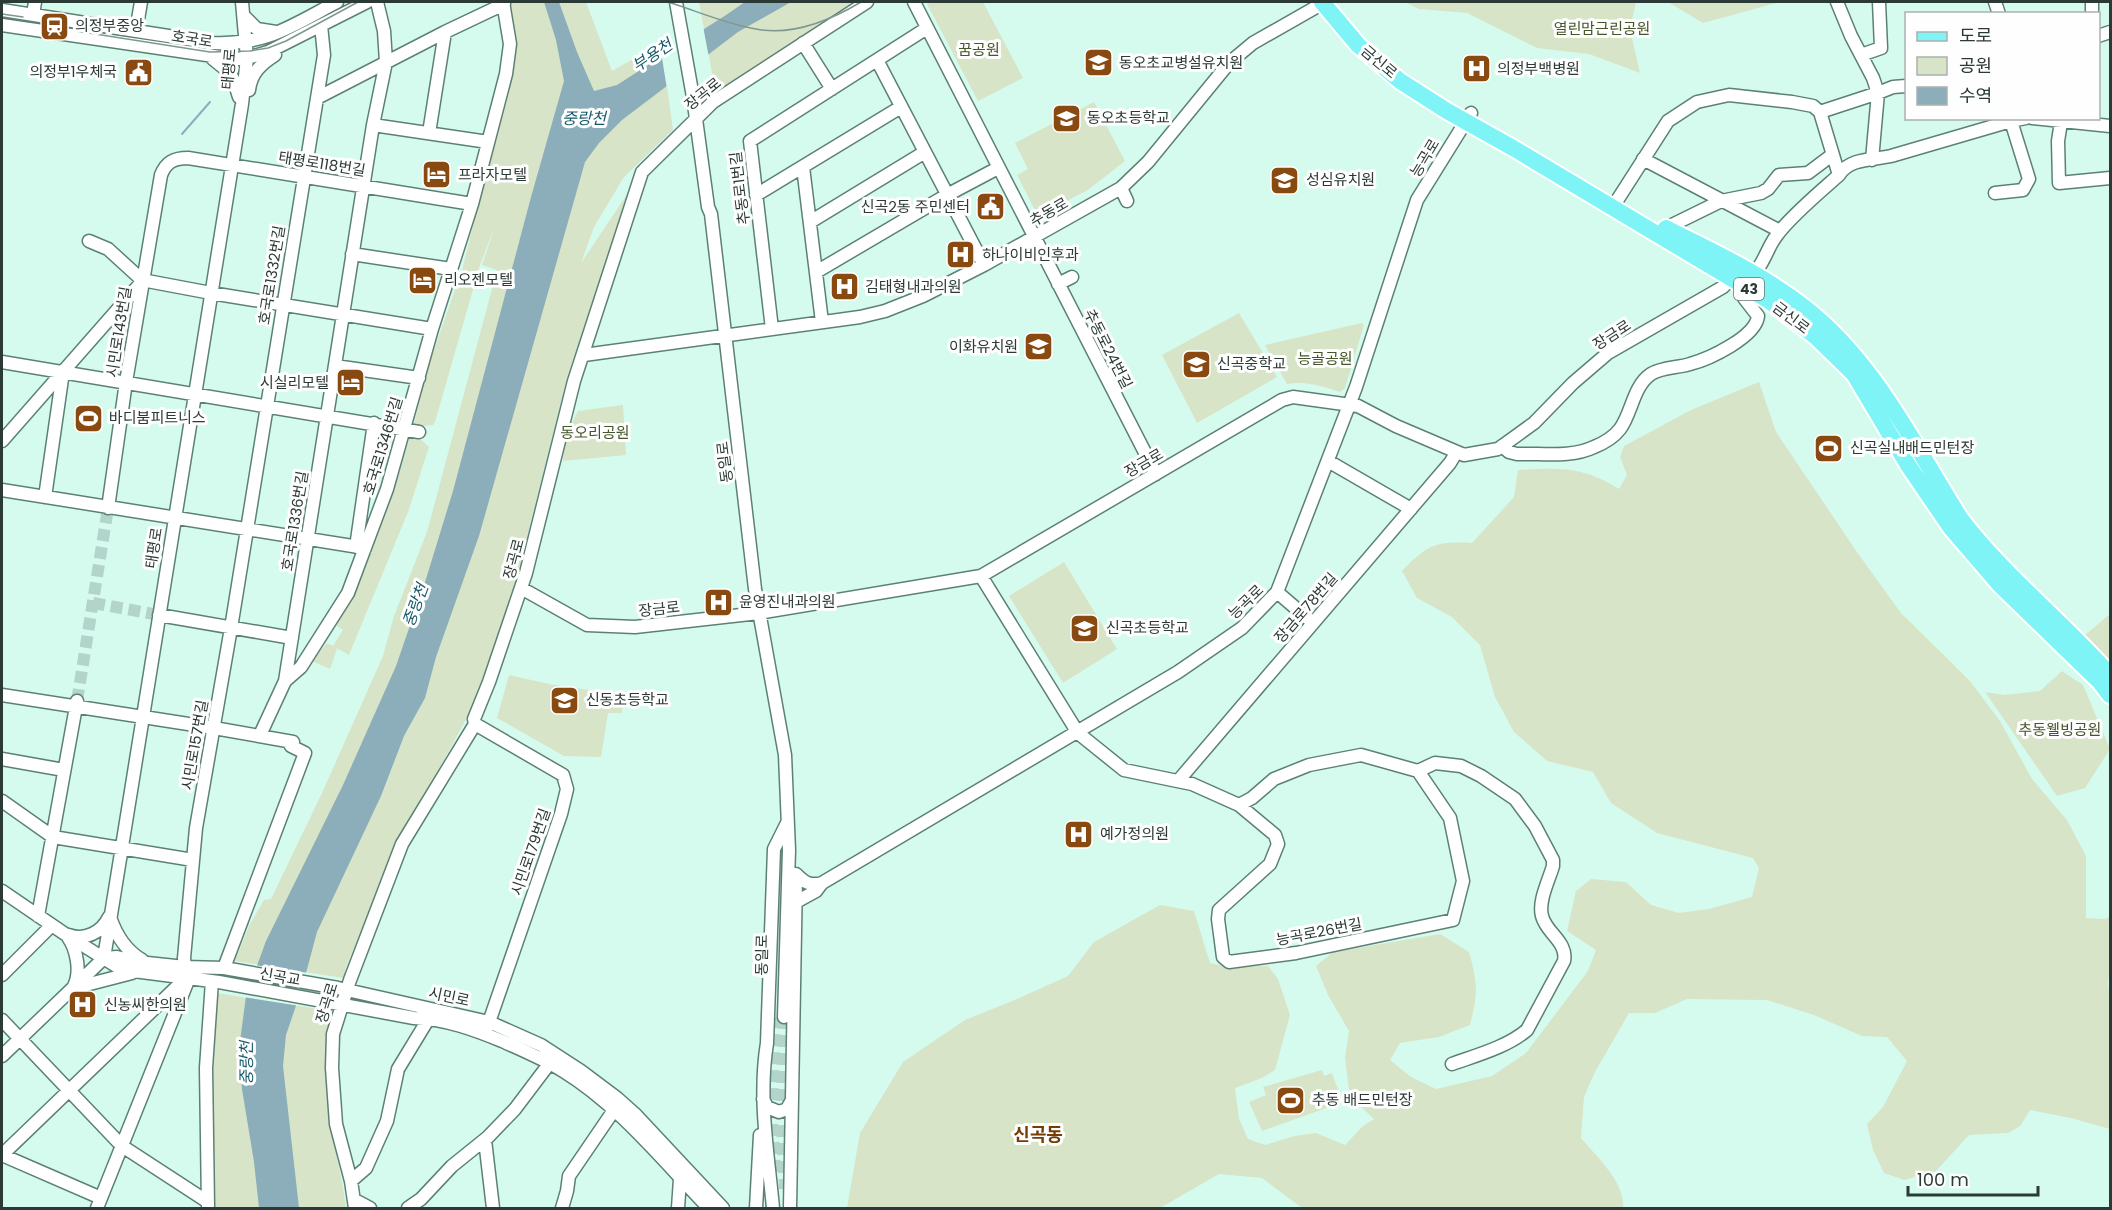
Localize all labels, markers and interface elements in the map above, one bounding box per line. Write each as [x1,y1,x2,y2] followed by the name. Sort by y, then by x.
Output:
[38,10,70,42] station icon: 의정부중앙
[1905,12,2100,120] legend
[75,15,144,36] place label: 의정부중앙
[1554,18,1650,39] park label: 열린맘근린공원
[1959,23,1992,48] text: 도로
[170,25,214,52] street label: 호국로
[628,32,679,77] water label: 부용천
[958,39,1000,60] park label: 꿈공원
[1357,40,1402,83] street label: 금신로
[216,47,241,90] street label: 태평로
[1082,47,1114,79] school or university icon: 동오초교병설유치원
[1119,52,1243,73] place label: 동오초교병설유치원
[1460,53,1492,85] hospital icon: 의정부백병원
[1959,53,1992,78] text: 공원
[122,56,154,88] public building icon: 의정부1우체국
[1497,58,1580,79] place label: 의정부백병원
[29,61,117,82] place label: 의정부1우체국
[680,72,725,115] street label: 장곡로
[1959,83,1992,108] text: 수역
[1050,102,1082,134] school or university icon: 동오초등학교
[562,107,608,130] water label: 중랑천
[1087,107,1170,128] place label: 동오초등학교
[1405,135,1444,181] street label: 능곡로
[277,146,367,181] street label: 태평로118번길
[725,150,754,226] street label: 추동로1번길
[421,159,453,191] hotel icon: 프라자모텔
[458,164,527,185] place label: 프라자모텔
[1269,164,1301,196] school or university icon: 성심유치원
[1306,169,1375,190] place label: 성심유치원
[975,191,1007,223] public building icon: 신곡2동 주민센터
[1026,192,1072,231] street label: 추동로
[861,196,970,217] place label: 신곡2동 주민센터
[253,224,290,326] street label: 호국로1332번길
[945,239,977,271] hospital icon: 하나이비인후과
[982,244,1079,265] place label: 하나이비인후과
[407,264,439,296] hotel icon: 리오젠모텔
[444,269,513,290] place label: 리오젠모텔
[828,271,860,303] hospital icon: 김태형내과의원
[865,276,962,297] place label: 김태형내과의원
[1734,278,1764,300] road number: 43
[101,285,136,379] street label: 시민로143번길
[1768,297,1814,338] street label: 금신로
[1079,305,1138,392] street label: 추동로24번길
[1589,314,1635,355] street label: 장금로
[1023,331,1055,363] school or university icon: 이화유치원
[949,336,1018,357] place label: 이화유치원
[1180,348,1212,380] school or university icon: 신곡중학교
[1297,348,1353,369] park label: 능골공원
[1217,353,1286,374] place label: 신곡중학교
[334,367,366,399] hotel icon: 시실리모텔
[260,372,329,393] place label: 시실리모텔
[358,394,407,498] street label: 호국로1346번길
[72,402,104,434] sports icon: 바디붐피트니스
[109,407,206,428] place label: 바디붐피트니스
[560,422,630,443] park label: 동오리공원
[1813,432,1845,464] sports icon: 신곡실내배드민턴장
[1850,437,1974,458] place label: 신곡실내배드민턴장
[712,440,737,484] street label: 동일로
[1121,443,1167,482] street label: 장금로
[276,469,313,572] street label: 호국로1336번길
[140,526,167,570] street label: 태평로
[498,536,529,582] street label: 장곡로
[1269,568,1342,647] street label: 장금로78번길
[397,578,435,630] water label: 중랑천
[1223,580,1268,624] street label: 능곡로
[702,586,734,618] hospital icon: 윤영진내과의원
[739,591,836,612] place label: 윤영진내과의원
[637,596,681,621] street label: 장금로
[1069,612,1101,644] school or university icon: 신곡초등학교
[1106,617,1189,638] place label: 신곡초등학교
[549,684,581,716] school or university icon: 신동초등학교
[586,689,669,710] place label: 신동초등학교
[176,698,213,792] street label: 시민로157번길
[2019,719,2101,740] park label: 추동웰빙공원
[506,805,555,898] street label: 시민로179번길
[1063,818,1095,850] hospital icon: 예가정의원
[1100,823,1169,844] place label: 예가정의원
[1274,913,1364,950] street label: 능곡로26번길
[751,934,772,976] street label: 동일로
[258,963,302,990] street label: 신곡교
[310,980,343,1026] street label: 장곡로
[427,982,472,1011] street label: 시민로
[67,989,99,1021] hospital icon: 신농씨한의원
[104,994,187,1015] place label: 신농씨한의원
[235,1039,258,1085] water label: 중랑천
[1275,1084,1307,1116] sports icon: 추동 배드민턴장
[1312,1089,1413,1110] place label: 추동 배드민턴장
[1013,1122,1063,1147] district label: 신곡동
[1908,1159,2038,1197] scale bar
[1917,1167,1969,1192] text: 100 m

